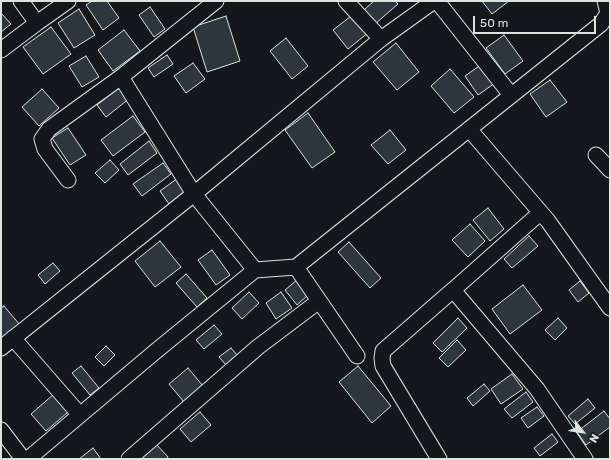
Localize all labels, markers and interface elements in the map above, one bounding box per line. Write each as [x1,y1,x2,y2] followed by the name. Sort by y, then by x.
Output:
[475,8,598,34] scale bar
[480,16,508,30] text: 50 m
[563,412,603,452] north arrow
[586,432,601,445] text: N

